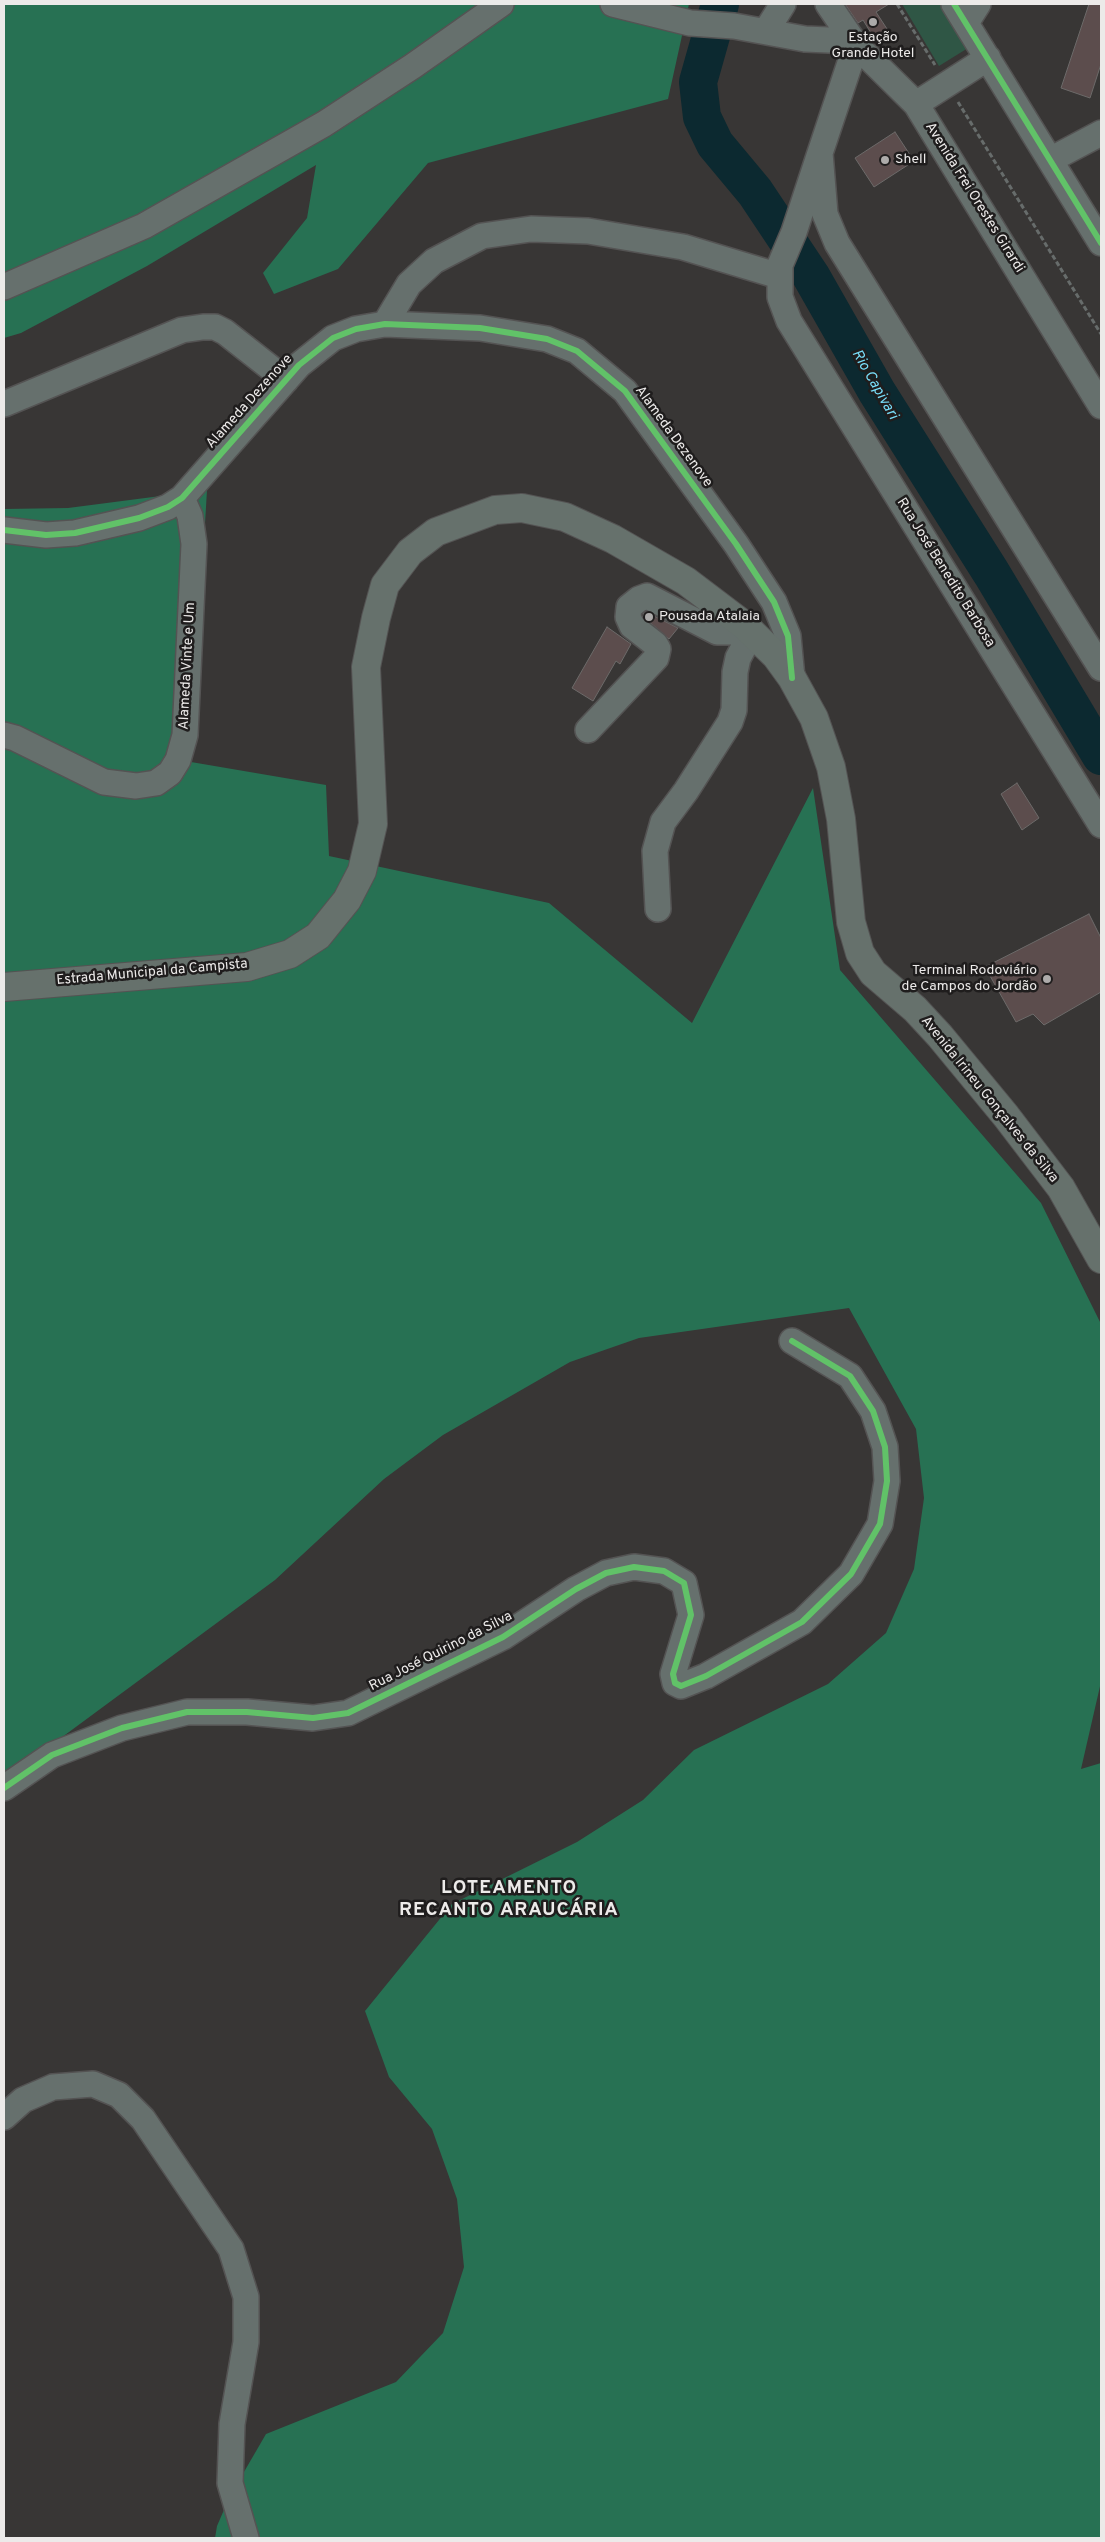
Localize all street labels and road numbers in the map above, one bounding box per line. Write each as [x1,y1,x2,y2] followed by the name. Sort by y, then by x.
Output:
[921,120,1027,276] street label: Avenida Frei Orestes Girardi
[203,351,297,453] street label: Alameda Dezenove
[631,383,715,491] street label: Alameda Dezenove
[892,495,998,651] street label: Rua José Benedito Barbosa
[176,602,200,730] street label: Alameda Vinte e Um
[56,956,248,990] street label: Estrada Municipal da Campista
[917,1013,1061,1187] street label: Avenida Irineu Gonçalves da Silva
[367,1609,515,1695] street label: Rua José Quirino da Silva

